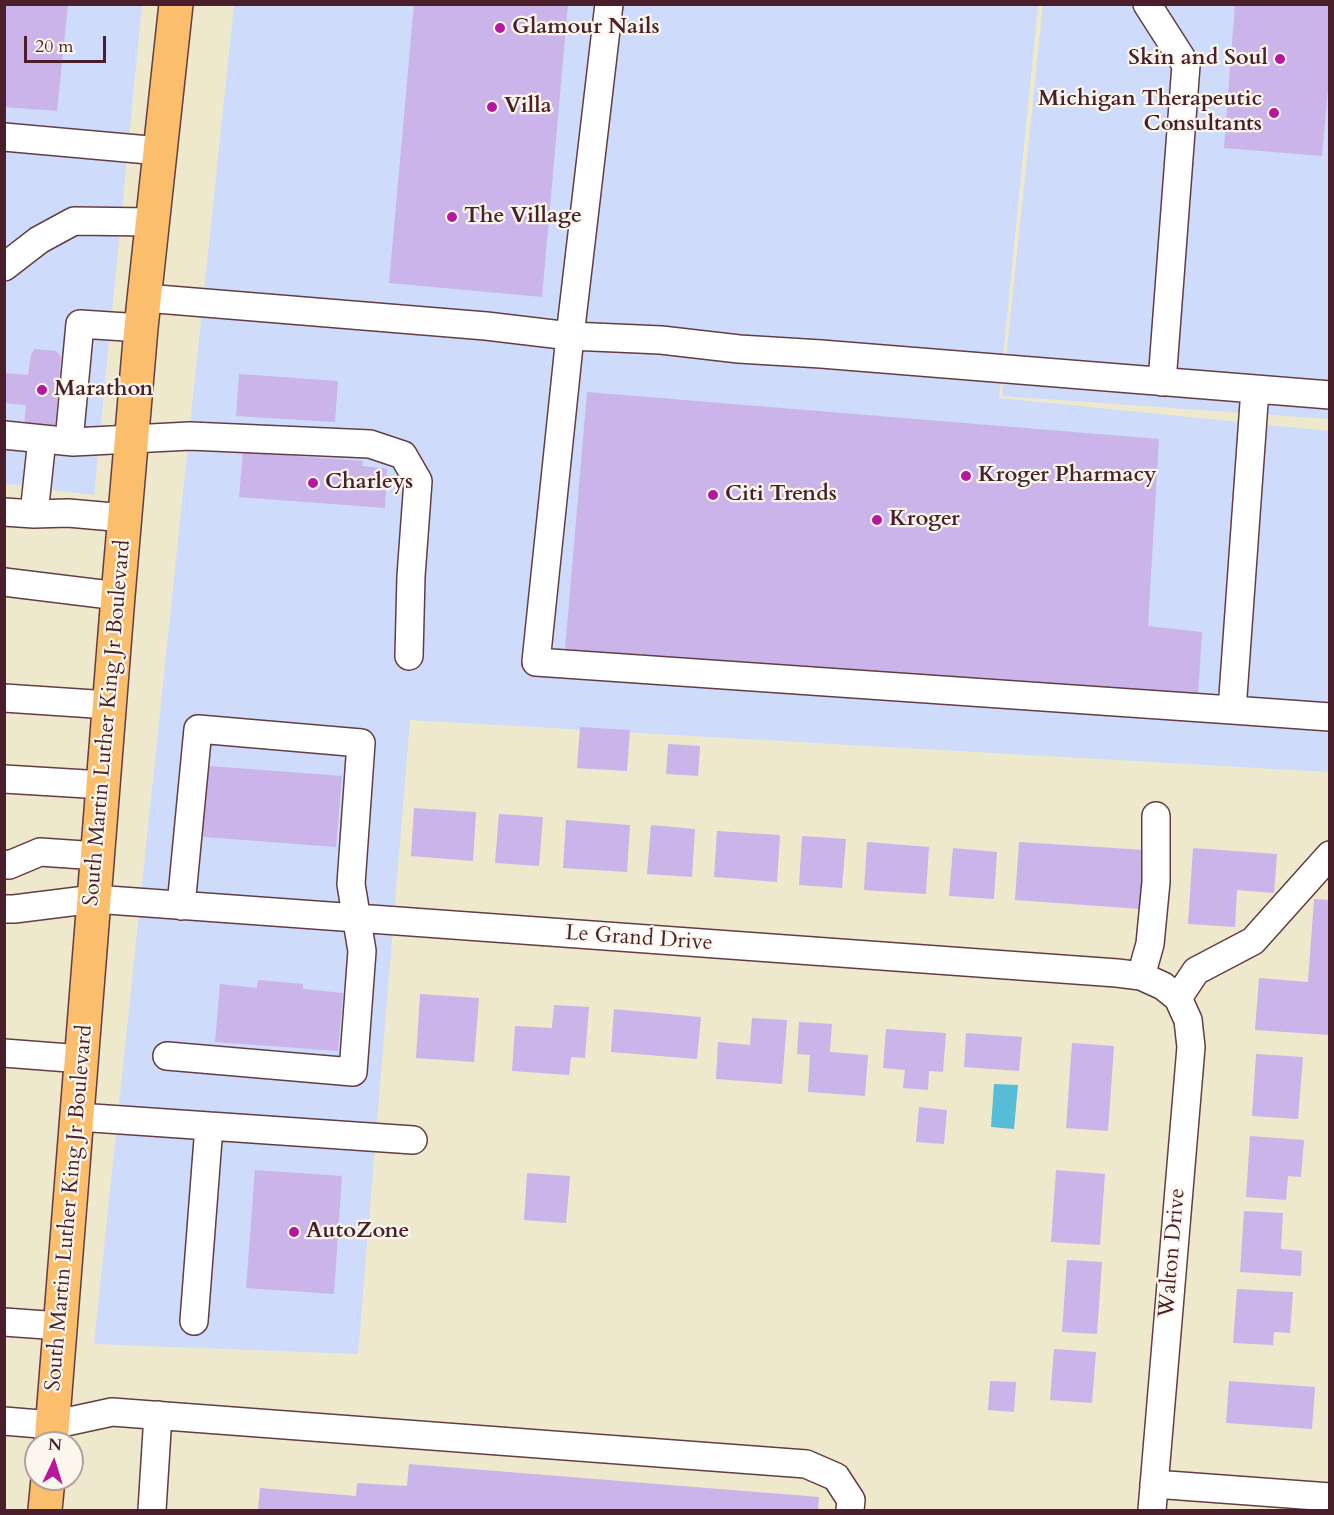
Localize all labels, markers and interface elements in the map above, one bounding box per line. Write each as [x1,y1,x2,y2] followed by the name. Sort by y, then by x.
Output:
[512,15,660,41] place label: Glamour Nails
[493,21,507,35] marker: Glamour Nails
[27,24,110,62] scale bar
[35,34,74,59] text: 20 m
[1128,46,1268,72] place label: Skin and Soul
[1273,52,1287,66] marker: Skin and Soul
[1038,87,1262,138] place label: Michigan Therapeutic Consultants
[504,94,552,120] place label: Villa
[485,100,499,114] marker: Villa
[1267,106,1281,120] marker: Michigan Therapeutic Consultants
[464,204,582,230] place label: The Village
[445,210,459,224] marker: The Village
[54,377,153,403] place label: Marathon
[35,383,49,397] marker: Marathon
[978,463,1157,489] place label: Kroger Pharmacy
[959,469,973,483] marker: Kroger Pharmacy
[325,470,413,496] place label: Charleys
[306,476,320,490] marker: Charleys
[725,482,837,508] place label: Citi Trends
[706,488,720,502] marker: Citi Trends
[889,507,960,533] place label: Kroger
[870,513,884,527] marker: Kroger
[79,539,137,907] street label: South Martin Luther King Jr Boulevard
[565,921,713,957] street label: Le Grand Drive
[41,1024,99,1392] street label: South Martin Luther King Jr Boulevard
[1154,1187,1192,1319] street label: Walton Drive
[306,1219,409,1245] place label: AutoZone
[287,1225,301,1239] marker: AutoZone
[24,1431,84,1491] north arrow
[47,1434,63,1456] text: N

